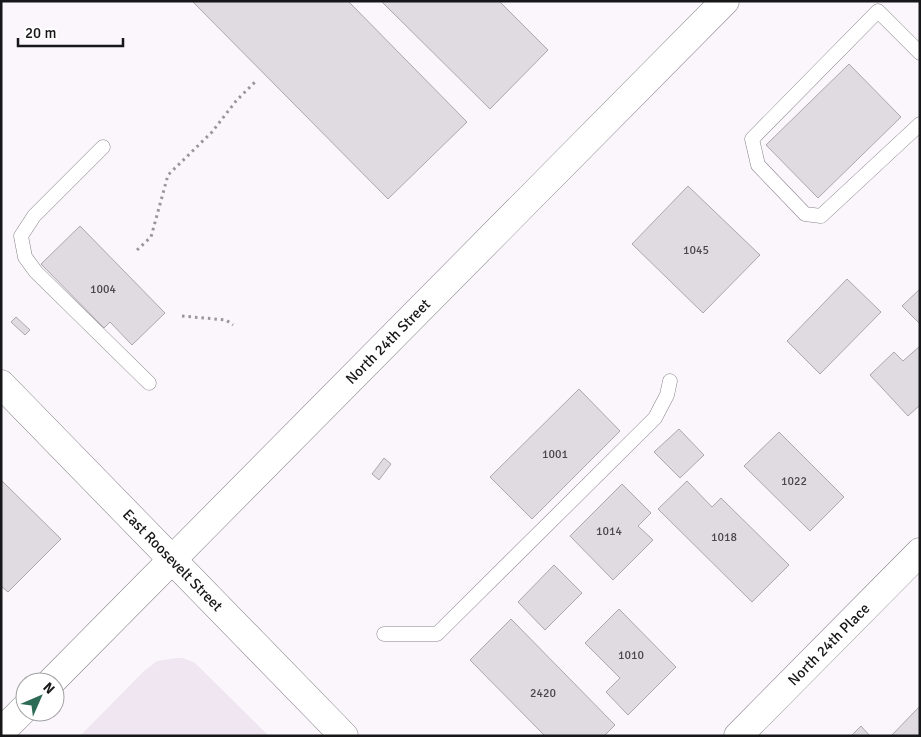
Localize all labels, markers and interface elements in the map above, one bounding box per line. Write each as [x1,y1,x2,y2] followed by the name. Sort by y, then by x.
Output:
[18,15,122,47] scale bar
[25,24,56,42] text: 20 m
[683,243,709,258] house number: 1045
[90,282,116,297] house number: 1004
[342,295,434,388] street label: North 24th Street
[542,447,568,462] house number: 1001
[781,474,807,489] house number: 1022
[119,505,226,615] street label: East Roosevelt Street
[596,524,622,539] house number: 1014
[711,530,737,545] house number: 1018
[784,599,873,689] street label: North 24th Place
[618,648,644,663] house number: 1010
[15,672,65,722] north arrow
[39,679,58,698] text: N
[530,686,556,701] house number: 2420

